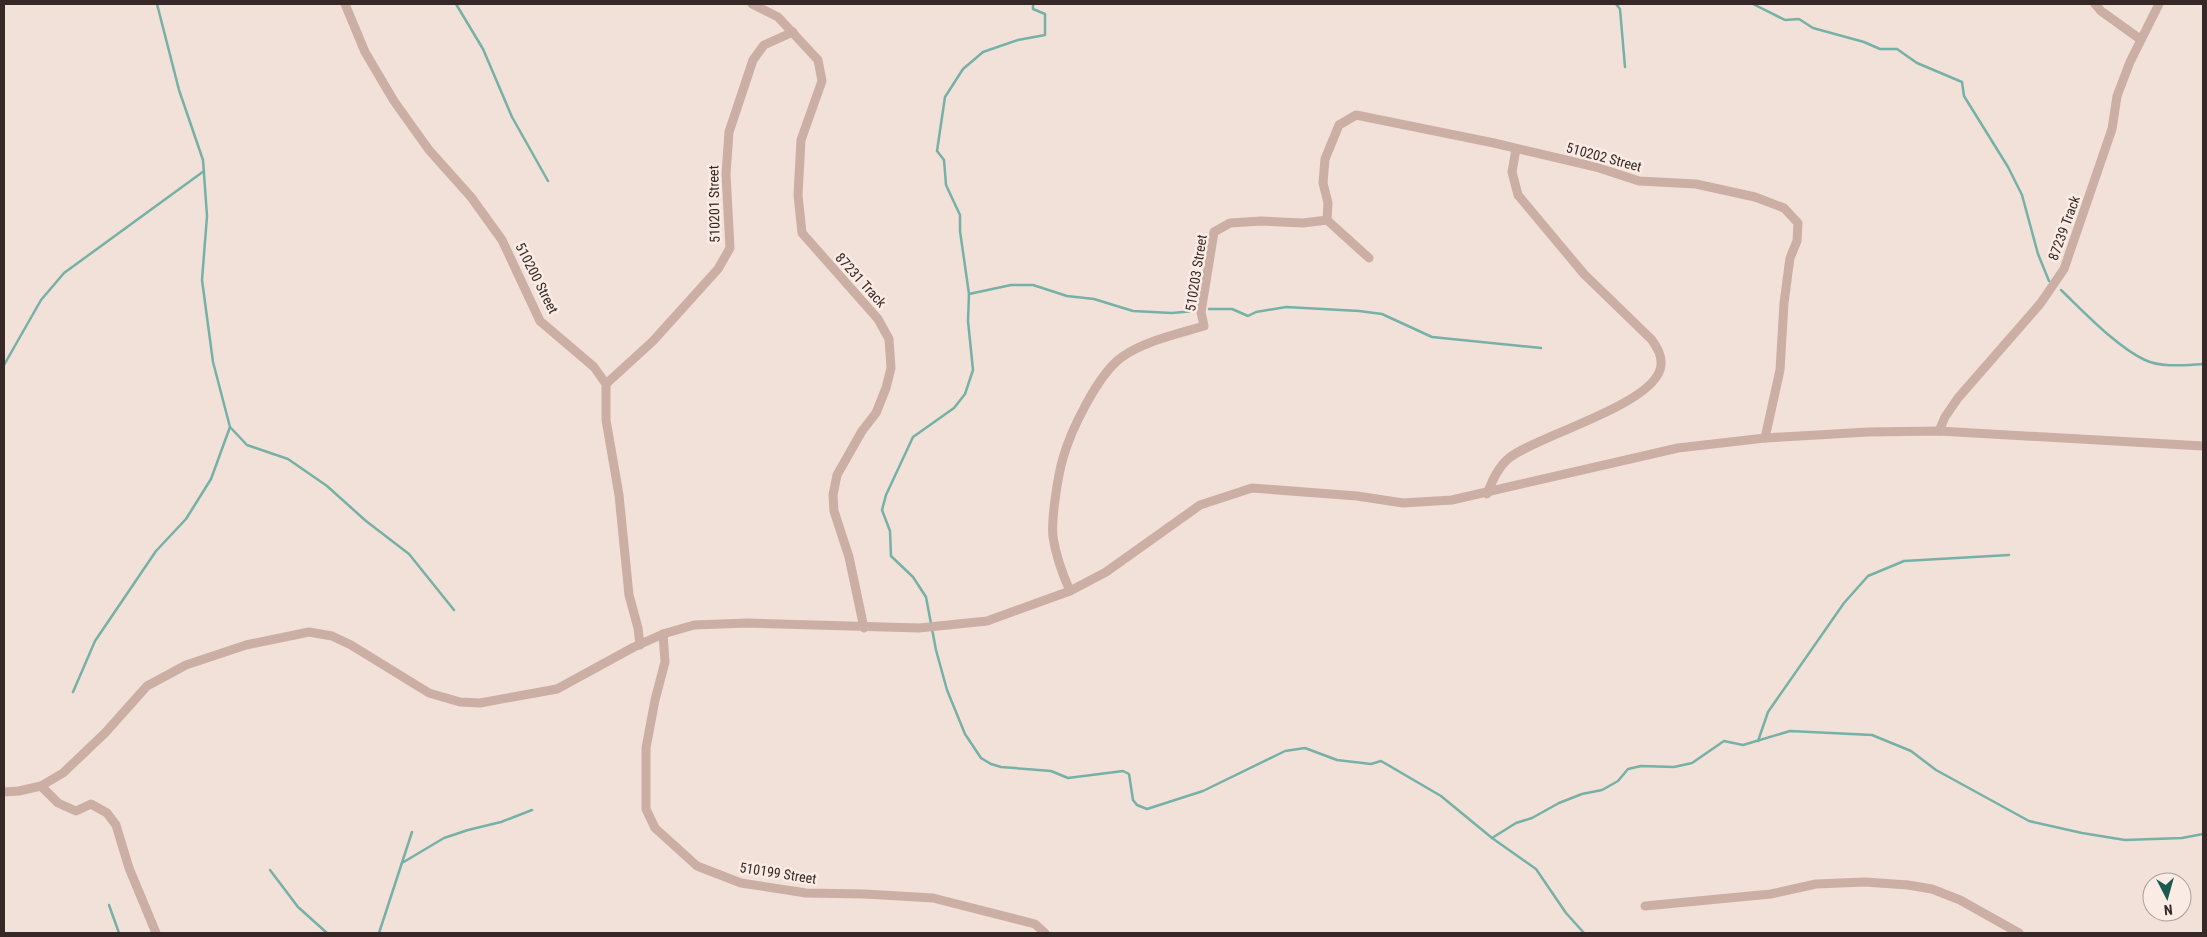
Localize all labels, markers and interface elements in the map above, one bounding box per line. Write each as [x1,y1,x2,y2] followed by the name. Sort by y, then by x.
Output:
[1564,139,1644,175] street label: 510202 Street
[705,165,723,243] street label: 510201 Street
[2045,193,2083,263] street label: 87239 Track
[1182,233,1210,313] street label: 510203 Street
[512,240,562,316] street label: 510200 Street
[832,249,890,311] street label: 87231 Track
[738,859,818,887] street label: 510199 Street
[2142,872,2192,922] north arrow
[2163,902,2173,918] text: N

